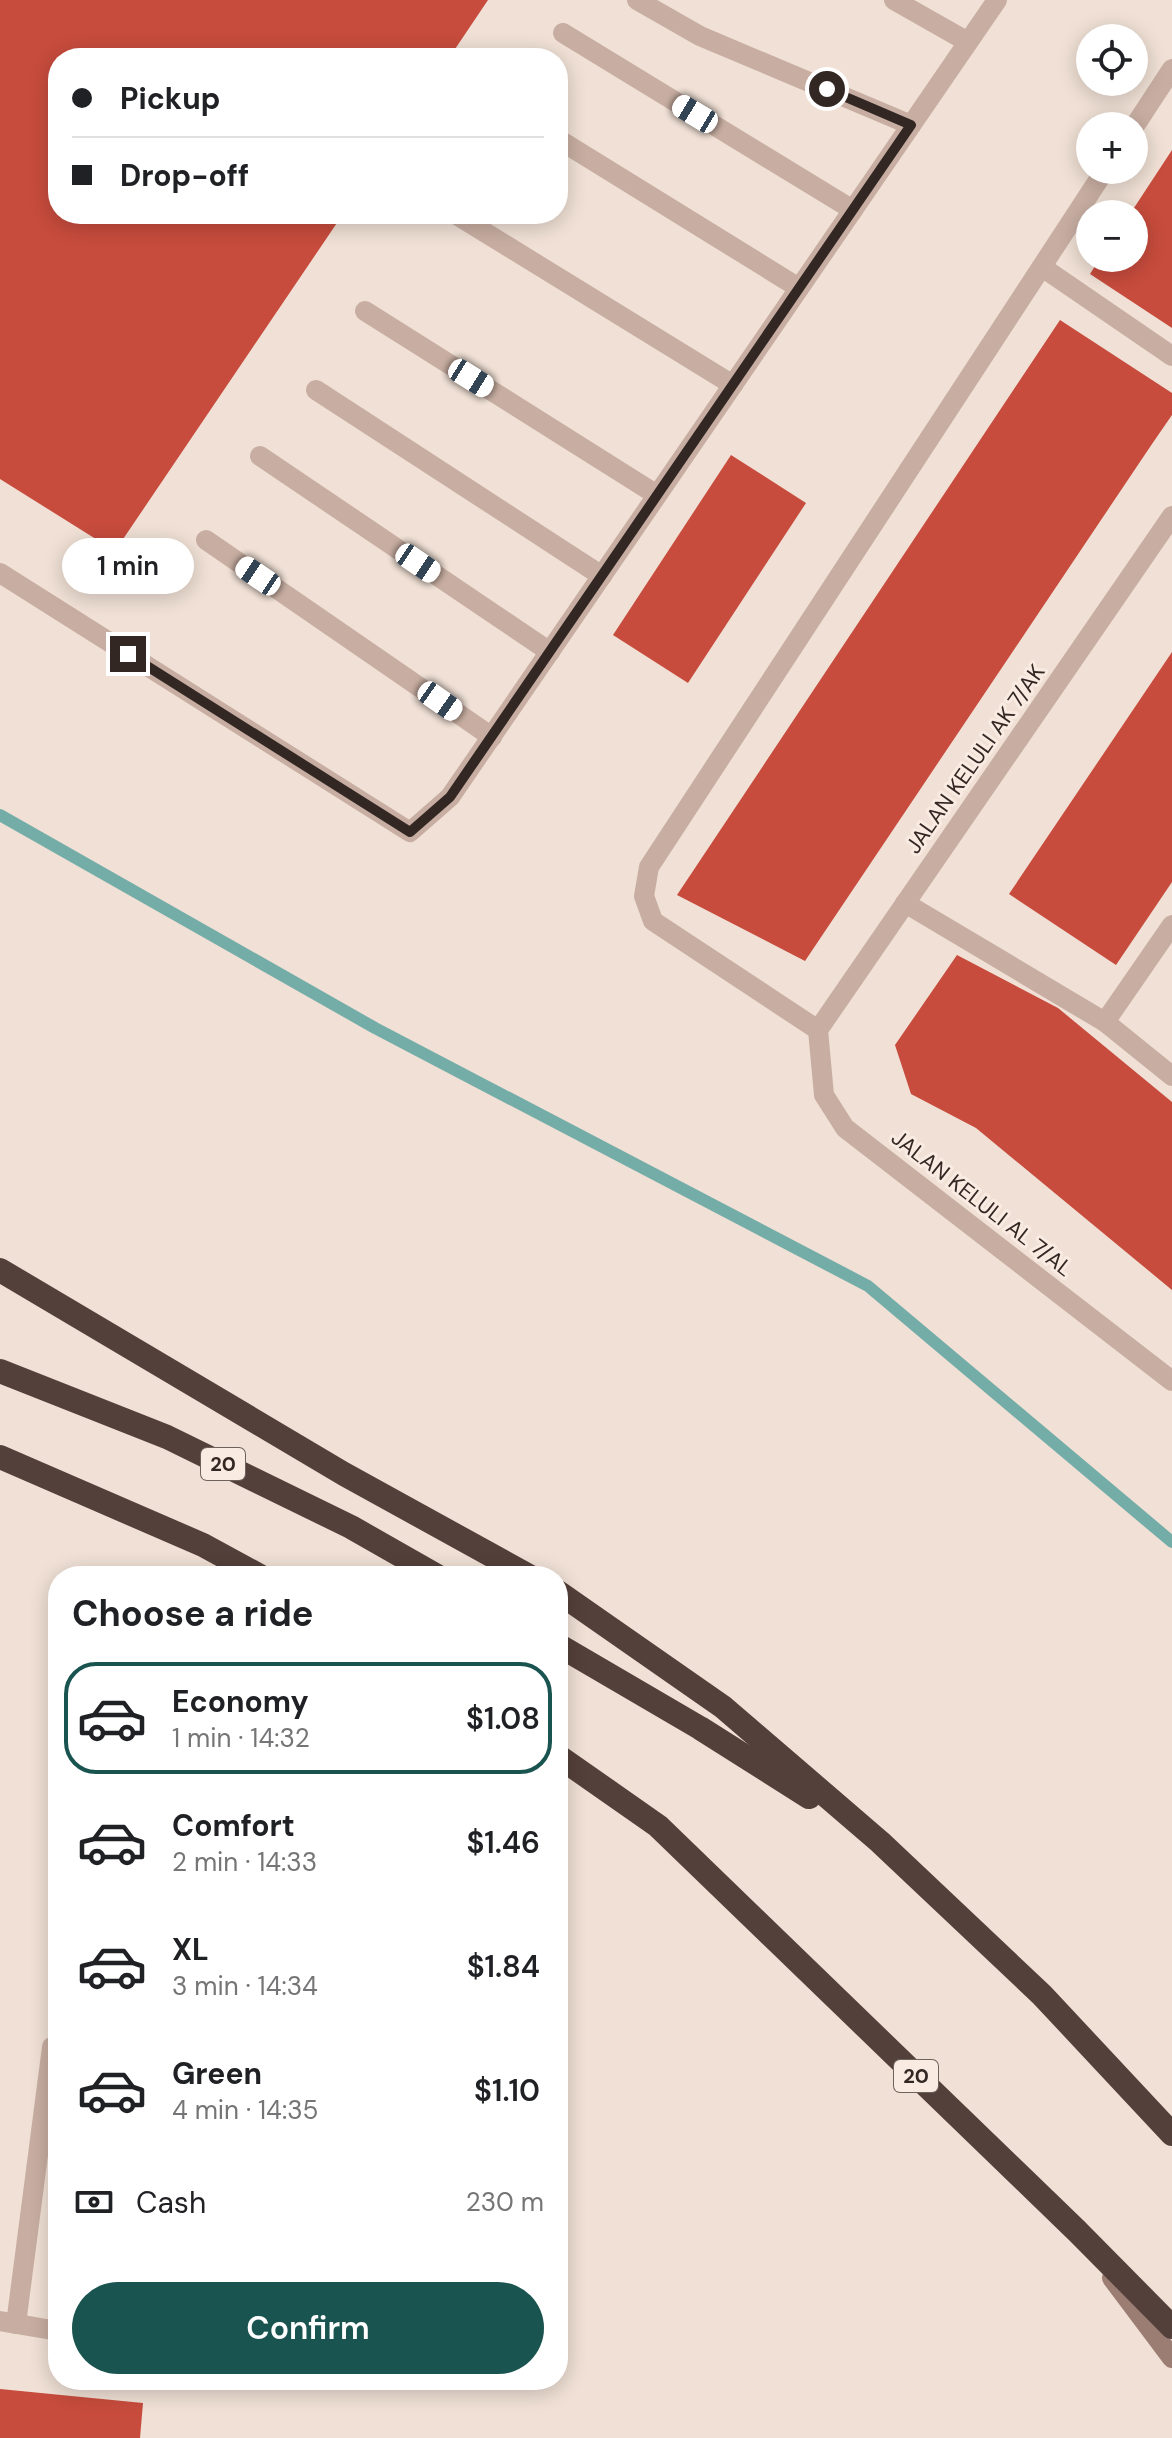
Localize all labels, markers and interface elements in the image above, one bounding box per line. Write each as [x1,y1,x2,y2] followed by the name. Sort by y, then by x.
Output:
[1076,24,1148,272] map controls
[1076,24,1148,96] button: locate
[809,71,845,107] route start
[120,79,220,118] text: Pickup
[668,91,722,137] car
[1076,112,1148,184] button: +
[120,156,249,195] text: Drop-off
[1076,200,1148,272] button: −
[444,355,498,401] car
[62,538,194,594] callout: 1 min
[391,540,445,586] car
[97,549,159,583] text: 1 min
[231,553,285,599] car
[110,636,146,672] route end
[899,659,1051,859] street label: JALAN KELULI AK 7/AK
[413,677,467,725] car
[886,1123,1078,1283] street label: JALAN KELULI AL 7/AL
[201,1448,245,1480] road number: 20
[72,1590,313,1637] text: Choose a ride
[76,1682,148,1754] icon: car
[172,1682,309,1721] text: Economy
[466,1699,540,1738] text: $1.08
[172,1721,310,1755] text: 1 min · 14:32
[76,1806,148,1878] icon: car
[172,1806,295,1845] text: Comfort
[466,1823,540,1862] text: $1.46
[172,1845,317,1879] text: 2 min · 14:33
[76,1930,148,2002] icon: car
[172,1930,209,1969] text: XL
[467,1947,540,1986] text: $1.84
[172,1969,318,2003] text: 3 min · 14:34
[76,2054,148,2126] icon: car
[172,2054,262,2093] text: Green
[894,2060,938,2092] road number: 20
[474,2071,540,2110] text: $1.10
[172,2093,318,2127] text: 4 min · 14:35
[72,2180,116,2224] icon: cash
[136,2183,206,2222] text: Cash
[466,2185,544,2219] text: 230 m
[72,2282,544,2374] button: Confirm

